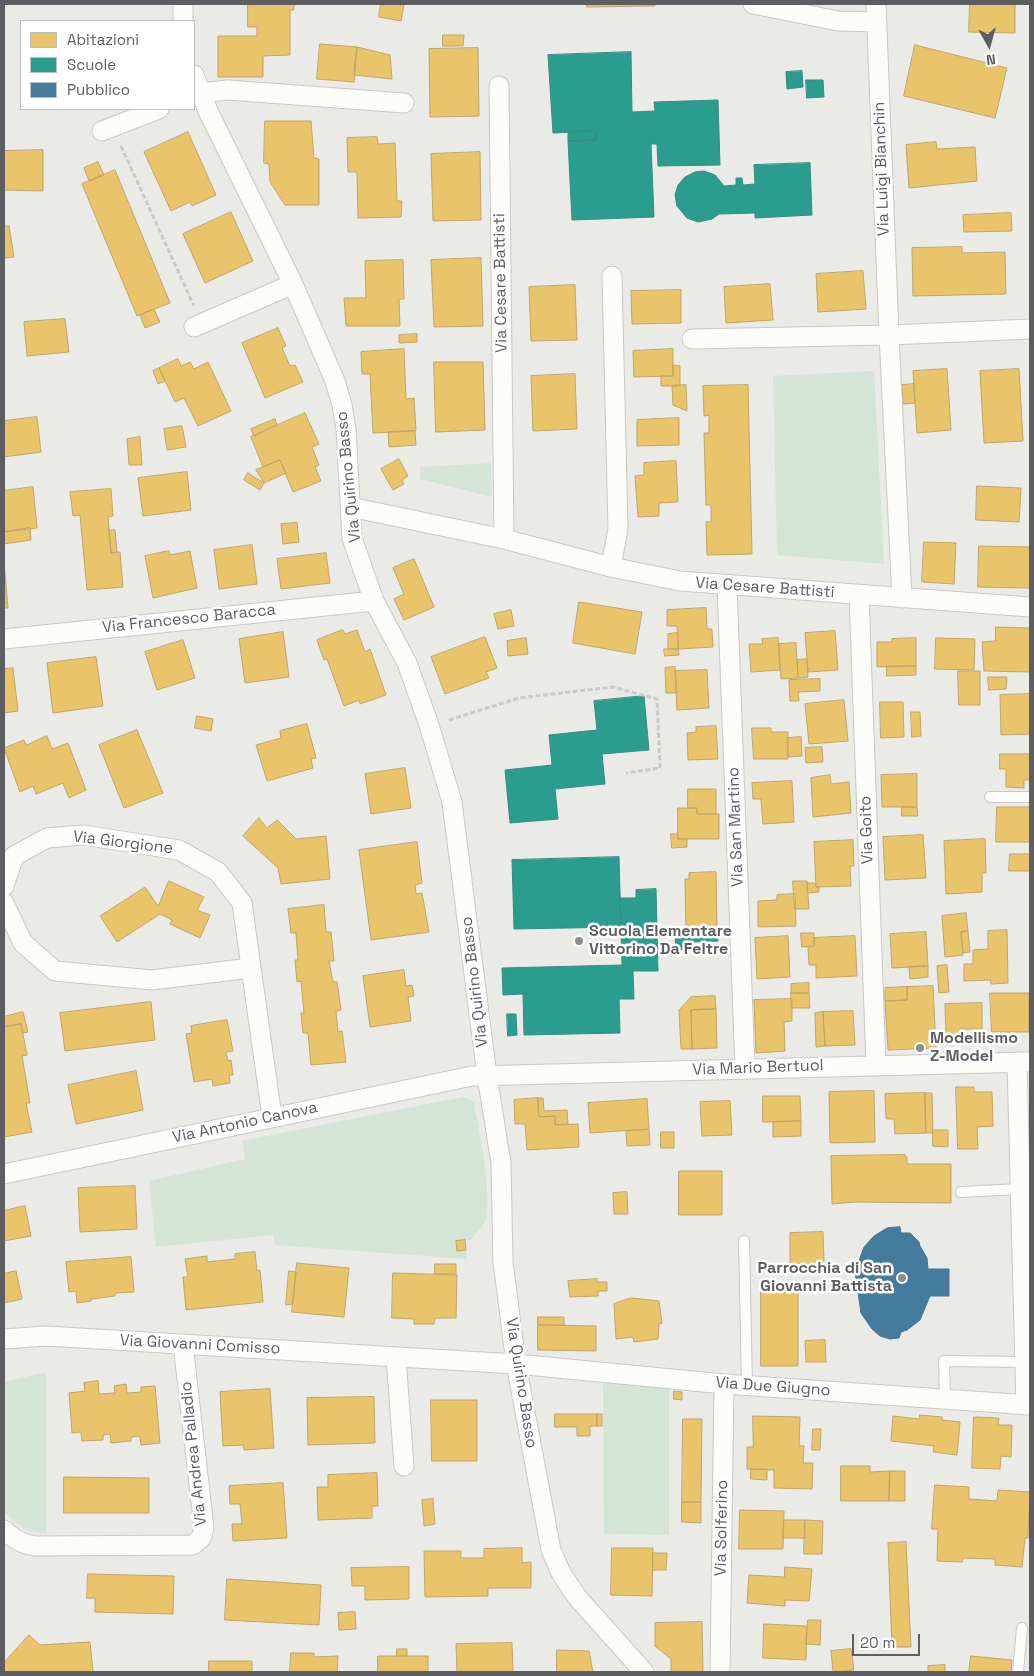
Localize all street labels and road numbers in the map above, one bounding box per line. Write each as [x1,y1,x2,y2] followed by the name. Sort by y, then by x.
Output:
[870,101,894,237] street label: Via Luigi Bianchin
[490,213,512,353] street label: Via Cesare Battisti
[333,410,365,544] street label: Via Quirino Basso
[695,574,835,602] street label: Via Cesare Battisti
[101,600,277,638] street label: Via Francesco Baracca
[724,767,748,887] street label: Via San Martino
[856,795,878,865] street label: Via Goito
[72,827,174,859] street label: Via Giorgione
[457,915,493,1049] street label: Via Quirino Basso
[692,1056,824,1080] street label: Via Mario Bertuol
[171,1098,319,1148] street label: Via Antonio Canova
[501,1316,541,1450] street label: Via Quirino Basso
[119,1331,281,1359] street label: Via Giovanni Comisso
[715,1373,831,1401] street label: Via Due Giugno
[177,1381,211,1527] street label: Via Andrea Palladio
[712,1480,732,1576] street label: Via Solferino

